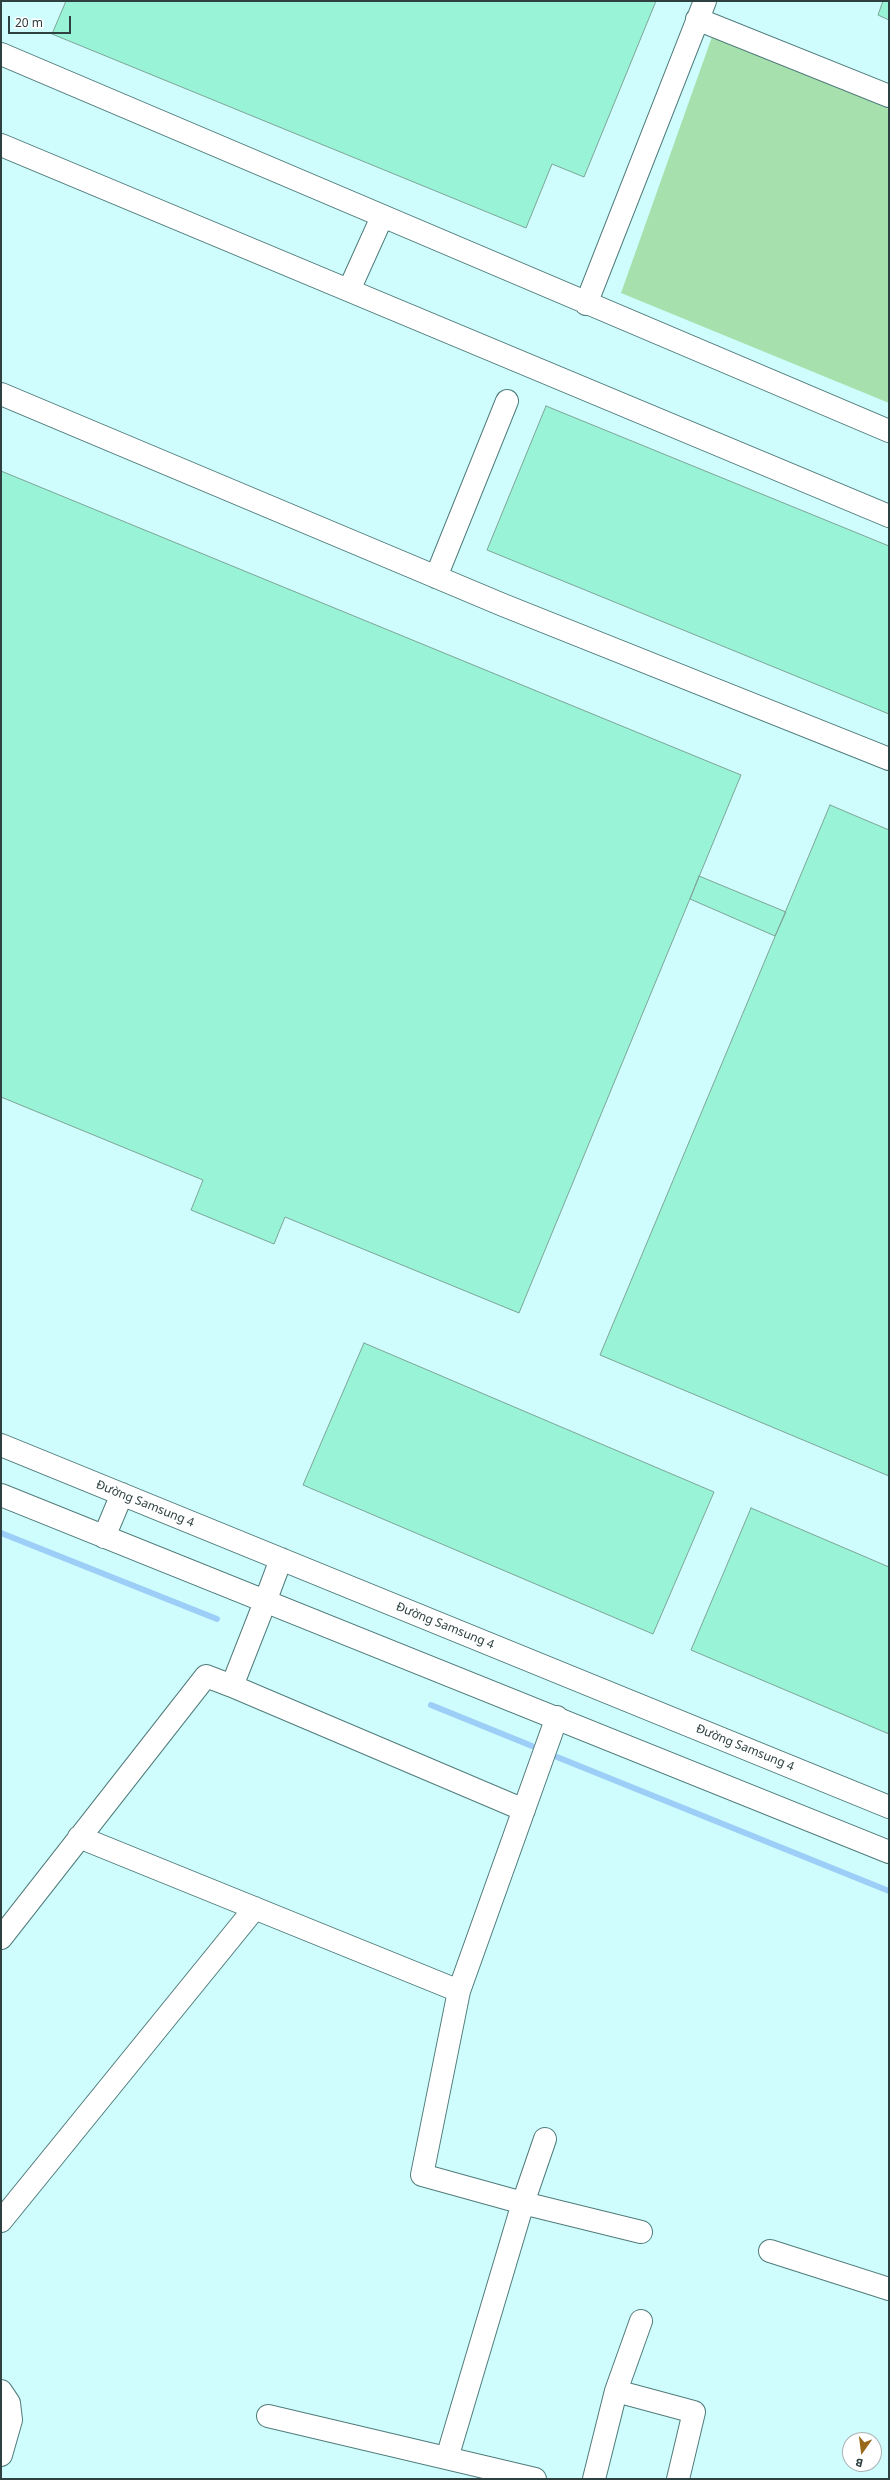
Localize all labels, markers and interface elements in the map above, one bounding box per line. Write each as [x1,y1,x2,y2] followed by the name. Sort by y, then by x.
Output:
[10,8,73,34] scale bar
[15,14,43,31] text: 20 m
[94,1478,196,1530] street label: Đường Samsung 4
[394,1600,496,1652] street label: Đường Samsung 4
[694,1722,796,1774] street label: Đường Samsung 4
[842,2432,882,2472] north arrow
[854,2455,865,2471] text: B

